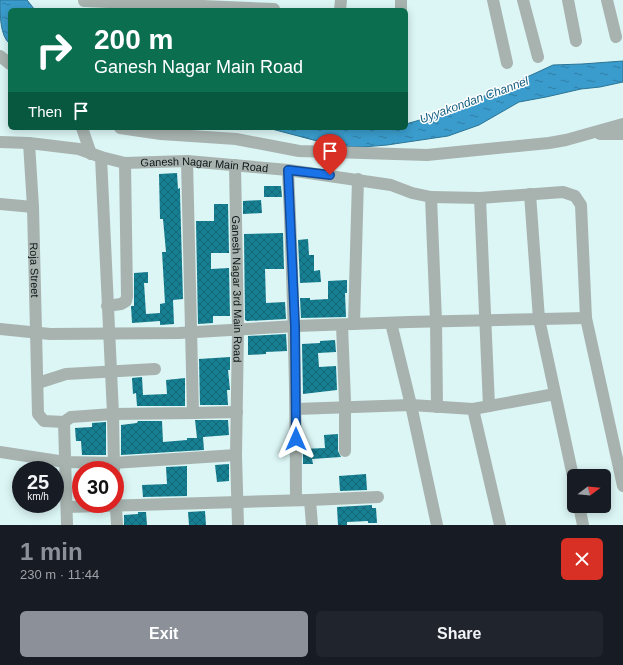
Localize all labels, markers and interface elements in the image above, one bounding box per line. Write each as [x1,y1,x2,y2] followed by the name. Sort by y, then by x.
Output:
[28,24,80,76] icon: right
[94,24,173,55] text: 200 m
[94,57,303,77] text: Ganesh Nagar Main Road
[418,74,531,126] water label: Uyyakondan Channel
[70,100,92,122] icon: arrive
[28,103,62,120] text: Then
[313,134,347,175] pin
[319,140,341,162] icon: arrive
[140,155,269,174] street label: Ganesh Nagar Main Road
[230,215,244,363] street label: Ganesh Nagar 3rd Main Road
[28,242,41,298] street label: Roja Street
[275,418,317,460] position arrow
[72,461,124,513] speed limit sign: 30
[567,469,611,513] north arrow
[567,469,611,513] map controls
[27,471,49,493] text: 25
[27,491,49,502] text: km/h
[20,538,83,565] text: 1 min
[561,538,603,580] button: close
[20,567,99,582] text: 230 m · 11:44
[20,611,308,657] button: Exit
[316,611,603,657] button: Share

